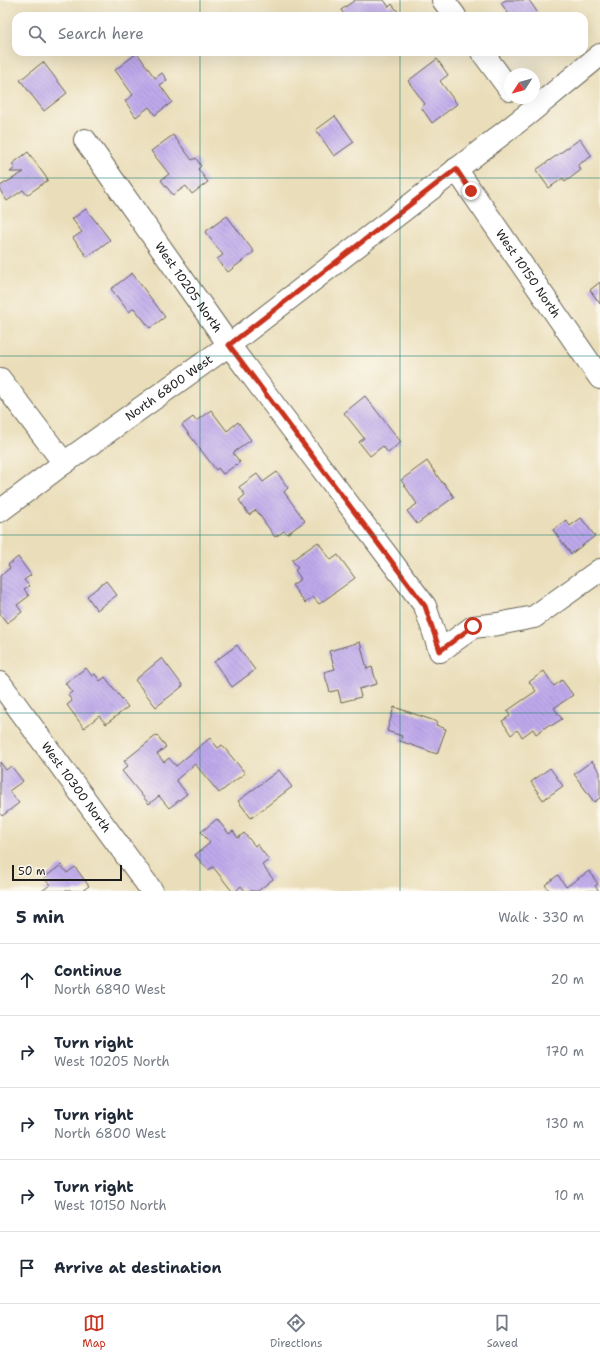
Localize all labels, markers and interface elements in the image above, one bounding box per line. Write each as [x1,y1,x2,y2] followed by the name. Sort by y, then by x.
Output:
[12,12,588,56] search box
[26,23,48,45] icon: search
[58,24,144,44] text: Search here
[504,68,540,104] north arrow
[462,182,480,200] route end
[492,226,564,321] street label: West 10150 North
[151,239,226,336] street label: West 10205 North
[122,351,216,425] street label: North 6800 West
[464,617,482,635] route start
[38,739,115,836] street label: West 10300 North
[12,863,122,882] scale bar
[18,864,46,879] text: 50 m
[16,906,64,928] text: 5 min
[498,909,584,926] text: Walk · 330 m
[54,961,122,981] text: Continue
[16,969,38,991] icon: ahead
[551,971,584,988] text: 20 m
[54,981,166,998] text: North 6890 West
[54,1033,134,1053] text: Turn right
[16,1041,38,1063] icon: right
[546,1043,584,1060] text: 170 m
[54,1053,170,1070] text: West 10205 North
[54,1105,134,1125] text: Turn right
[16,1113,38,1135] icon: right
[546,1115,584,1132] text: 130 m
[54,1125,166,1142] text: North 6800 West
[54,1177,134,1197] text: Turn right
[16,1185,38,1207] icon: right
[554,1187,584,1204] text: 10 m
[54,1197,167,1214] text: West 10150 North
[16,1257,38,1279] icon: arrive
[54,1258,222,1278] text: Arrive at destination
[82,1312,106,1351] tab: Map
[270,1312,322,1351] tab: Directions
[487,1312,518,1351] tab: Saved

